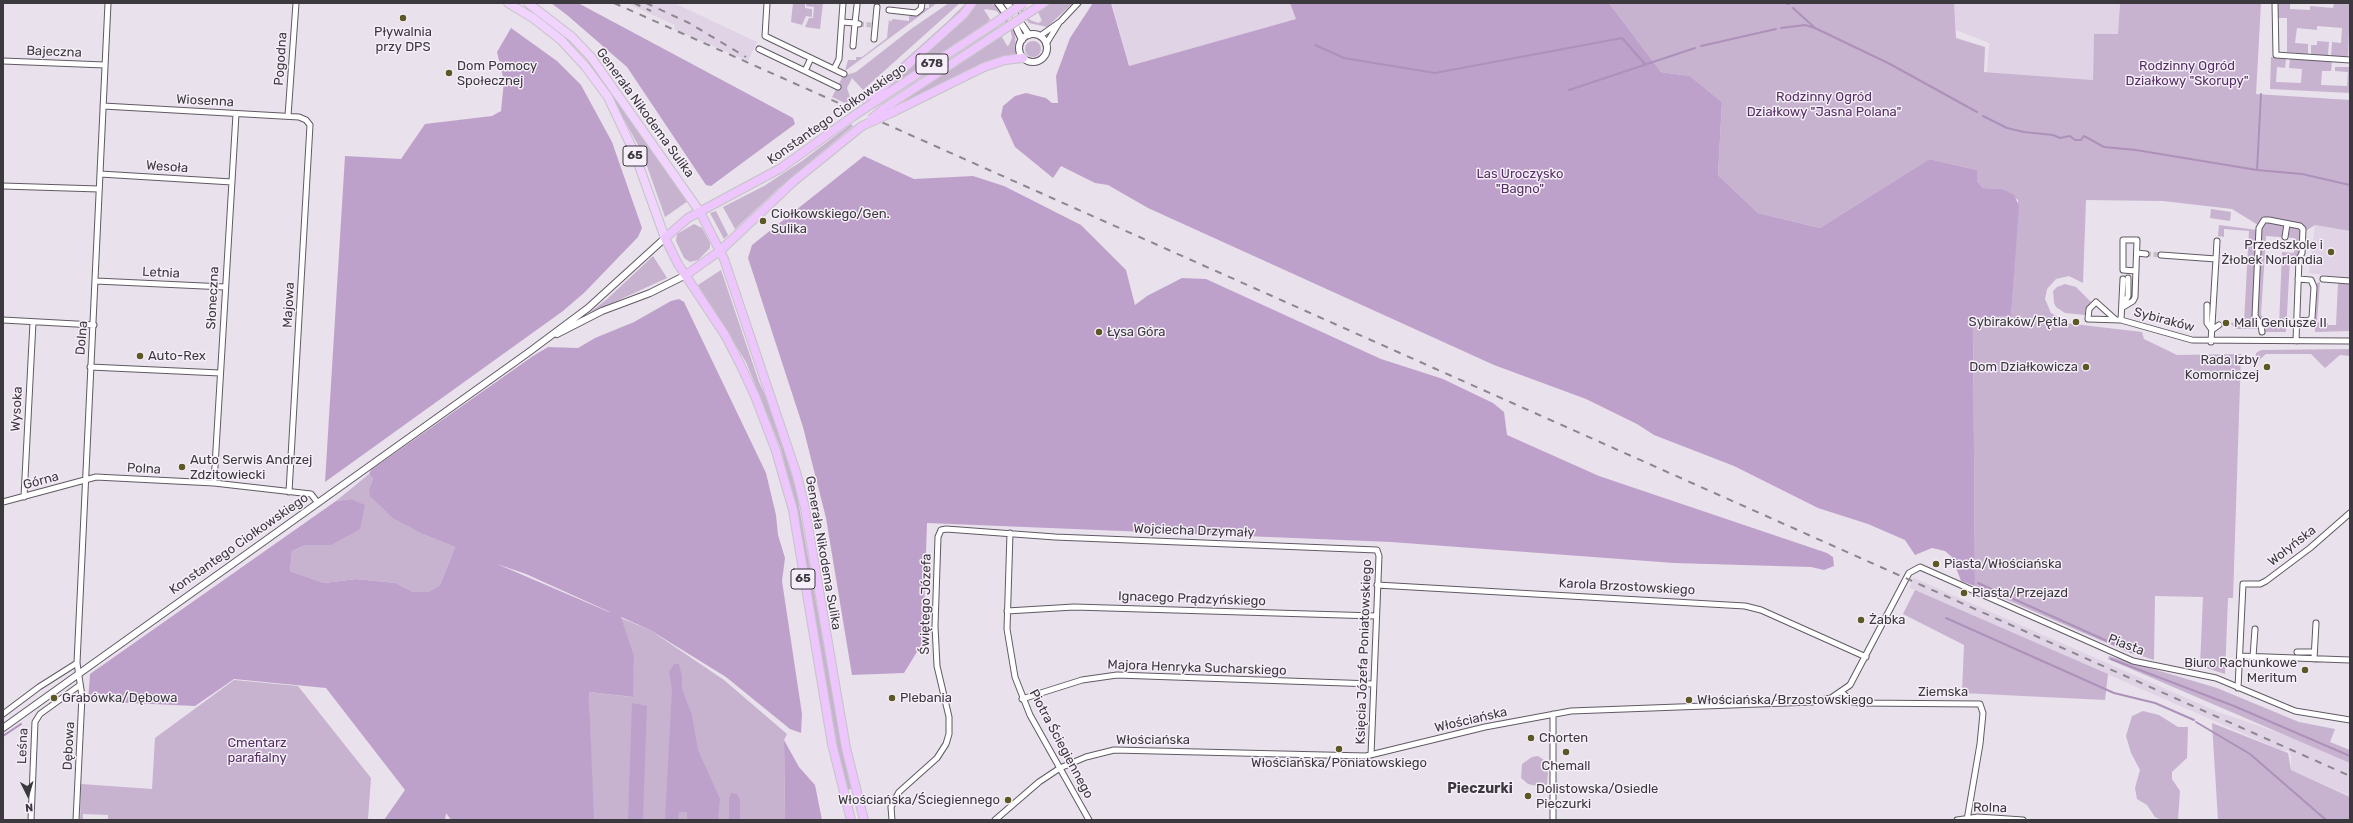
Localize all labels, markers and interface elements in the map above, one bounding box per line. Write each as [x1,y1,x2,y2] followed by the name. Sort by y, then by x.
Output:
[398,13,408,23] marker: Pływalnia przy DPS
[374,24,432,55] place label: Pływalnia przy DPS
[271,32,291,86] street label: Pogodna
[26,43,82,61] street label: Bajeczna
[593,45,697,181] street label: Generała Nikodema Sulika
[916,54,948,74] road number: 678
[457,58,537,89] place label: Dom Pomocy Społecznej
[2125,58,2249,89] park label: Rodzinny Ogród Działkowy "Skorupy"
[765,60,909,168] street label: Konstantego Ciołkowskiego
[444,68,454,78] marker: Dom Pomocy Społecznej
[1747,89,1901,120] park label: Rodzinny Ogród Działkowy "Jasna Polana"
[176,92,234,110] street label: Wiosenna
[623,146,647,166] road number: 65
[145,158,189,176] street label: Wesoła
[1477,166,1563,197] park label: Las Uroczysko "Bagno"
[771,206,890,237] place label: Ciołkowskiego/Gen. Sulika
[758,216,768,226] marker: Ciołkowskiego/Gen. Sulika
[2222,237,2323,268] place label: Przedszkole i Żłobek Norlandia
[2326,247,2336,257] marker: Przedszkole i Żłobek Norlandia
[142,264,180,282] street label: Letnia
[204,266,222,330] street label: Słoneczna
[280,282,298,328] street label: Majowa
[2132,304,2196,336] street label: Sybiraków
[1969,314,2068,330] place label: Sybiraków/Pętla
[2234,315,2327,331] place label: Mali Geniusze II
[2071,317,2081,327] marker: Sybiraków/Pętla
[2221,318,2231,328] marker: Mali Geniusze II
[73,320,91,356] street label: Dolna
[1107,324,1165,340] place label: Łysa Góra
[1094,327,1104,337] marker: Łysa Góra
[148,348,206,364] place label: Auto-Rex
[135,351,145,361] marker: Auto-Rex
[2185,352,2259,383] place label: Rada Izby Komorniczej
[1969,359,2078,375] place label: Dom Działkowicza
[2081,362,2091,372] marker: Dom Działkowicza
[2262,362,2272,372] marker: Rada Izby Komorniczej
[8,386,26,432] street label: Wysoka
[190,452,312,483] place label: Auto Serwis Andrzej Zdzitowiecki
[127,460,161,478] street label: Polna
[177,462,187,472] marker: Auto Serwis Andrzej Zdzitowiecki
[21,469,61,493] street label: Górna
[802,475,844,631] street label: Generała Nikodema Sulika
[167,490,311,598] street label: Konstantego Ciołkowskiego
[1133,521,1255,541] street label: Wojciecha Drzymały
[2265,522,2319,570] street label: Wołyńska
[917,553,935,655] street label: Świętego Józefa
[1944,556,2062,572] place label: Piasta/Włościańska
[1353,559,1375,745] street label: Księcia Józefa Poniatowskiego
[1931,559,1941,569] marker: Piasta/Włościańska
[791,569,815,589] road number: 65
[1558,576,1696,598] street label: Karola Brzostowskiego
[1972,585,2068,601] place label: Piasta/Przejazd
[1959,588,1969,598] marker: Piasta/Przejazd
[1118,589,1266,609] street label: Ignacego Prądzyńskiego
[1869,612,1905,628] place label: Żabka
[1856,615,1866,625] marker: Żabka
[2106,631,2146,659] street label: Piasta
[2184,655,2297,686] place label: Biuro Rachunkowe Meritum
[1107,657,1287,679] street label: Majora Henryka Sucharskiego
[2300,665,2310,675] marker: Biuro Rachunkowe Meritum
[1918,684,1968,700] street label: Ziemska
[1026,687,1096,801] street label: Piotra Ściegiennego
[62,690,177,706] place label: Grabówka/Dębowa
[900,690,952,706] place label: Plebania
[1697,692,1873,708] place label: Włościańska/Brzostowskiego
[49,693,59,703] marker: Grabówka/Dębowa
[887,693,897,703] marker: Plebania
[1684,695,1694,705] marker: Włościańska/Brzostowskiego
[1433,704,1509,736] street label: Włościańska
[60,721,78,771] street label: Dębowa
[15,728,31,764] street label: Leśna
[1539,730,1588,746] place label: Chorten
[1116,732,1190,748] street label: Włościańska
[1526,733,1536,743] marker: Chorten
[227,735,287,766] park label: Cmentarz parafialny
[1334,744,1344,754] marker: Włościańska/Poniatowskiego
[1561,747,1571,757] marker: Chemall
[1251,755,1427,771] place label: Włościańska/Poniatowskiego
[1542,758,1590,774] place label: Chemall
[8,775,48,815] north arrow
[1447,781,1513,797] district label: Pieczurki
[1536,781,1658,812] place label: Dolistowska/Osiedle Pieczurki
[1523,791,1533,801] marker: Dolistowska/Osiedle Pieczurki
[838,792,1000,808] place label: Włościańska/Ściegiennego
[1003,795,1013,805] marker: Włościańska/Ściegiennego
[1973,800,2007,816] street label: Rolna
[25,801,34,814] text: N

